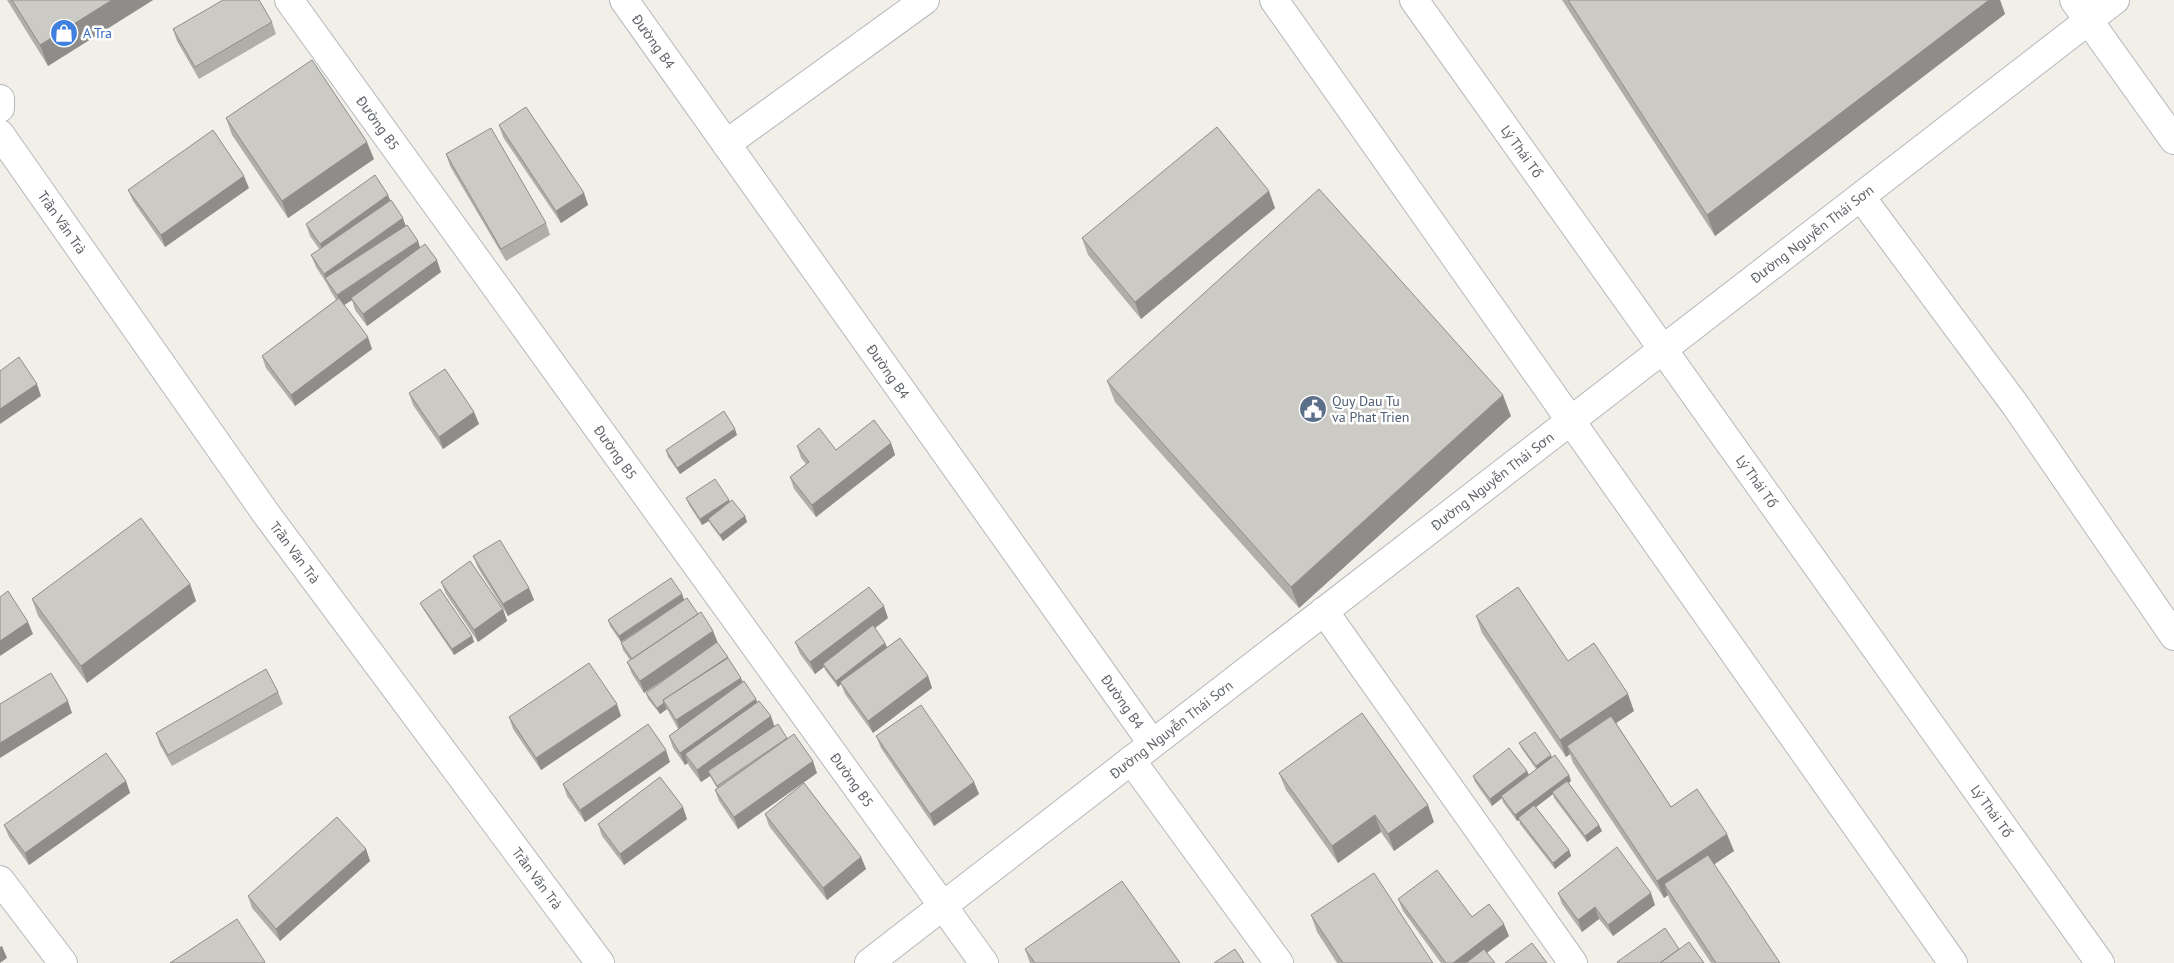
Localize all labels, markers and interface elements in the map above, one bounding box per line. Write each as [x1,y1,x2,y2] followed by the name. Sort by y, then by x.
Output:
[628,10,679,73] street label: Đường B4
[49,18,79,48] shop icon: A Tra
[83,24,112,42] place label: A Tra
[352,92,404,154] street label: Đường B5
[1497,122,1547,181] street label: Lý Thái Tổ
[1746,181,1877,288] street label: Đường Nguyễn Thái Sơn
[34,187,90,258] street label: Trần Văn Trà
[862,340,914,403] street label: Đường B4
[1332,392,1410,426] place label: Quy Dau Tu va Phat Trien
[1298,394,1328,424] public building icon: Quy Dau Tu va Phat Trien
[589,421,641,483] street label: Đường B5
[1427,428,1558,535] street label: Đường Nguyễn Thái Sơn
[1732,452,1782,511] street label: Lý Thái Tổ
[266,518,324,587] street label: Trần Văn Trà
[1097,670,1148,733] street label: Đường B4
[1105,676,1236,783] street label: Đường Nguyễn Thái Sơn
[826,749,878,811] street label: Đường B5
[1967,781,2017,841] street label: Lý Thái Tổ
[508,844,566,913] street label: Trần Văn Trà

